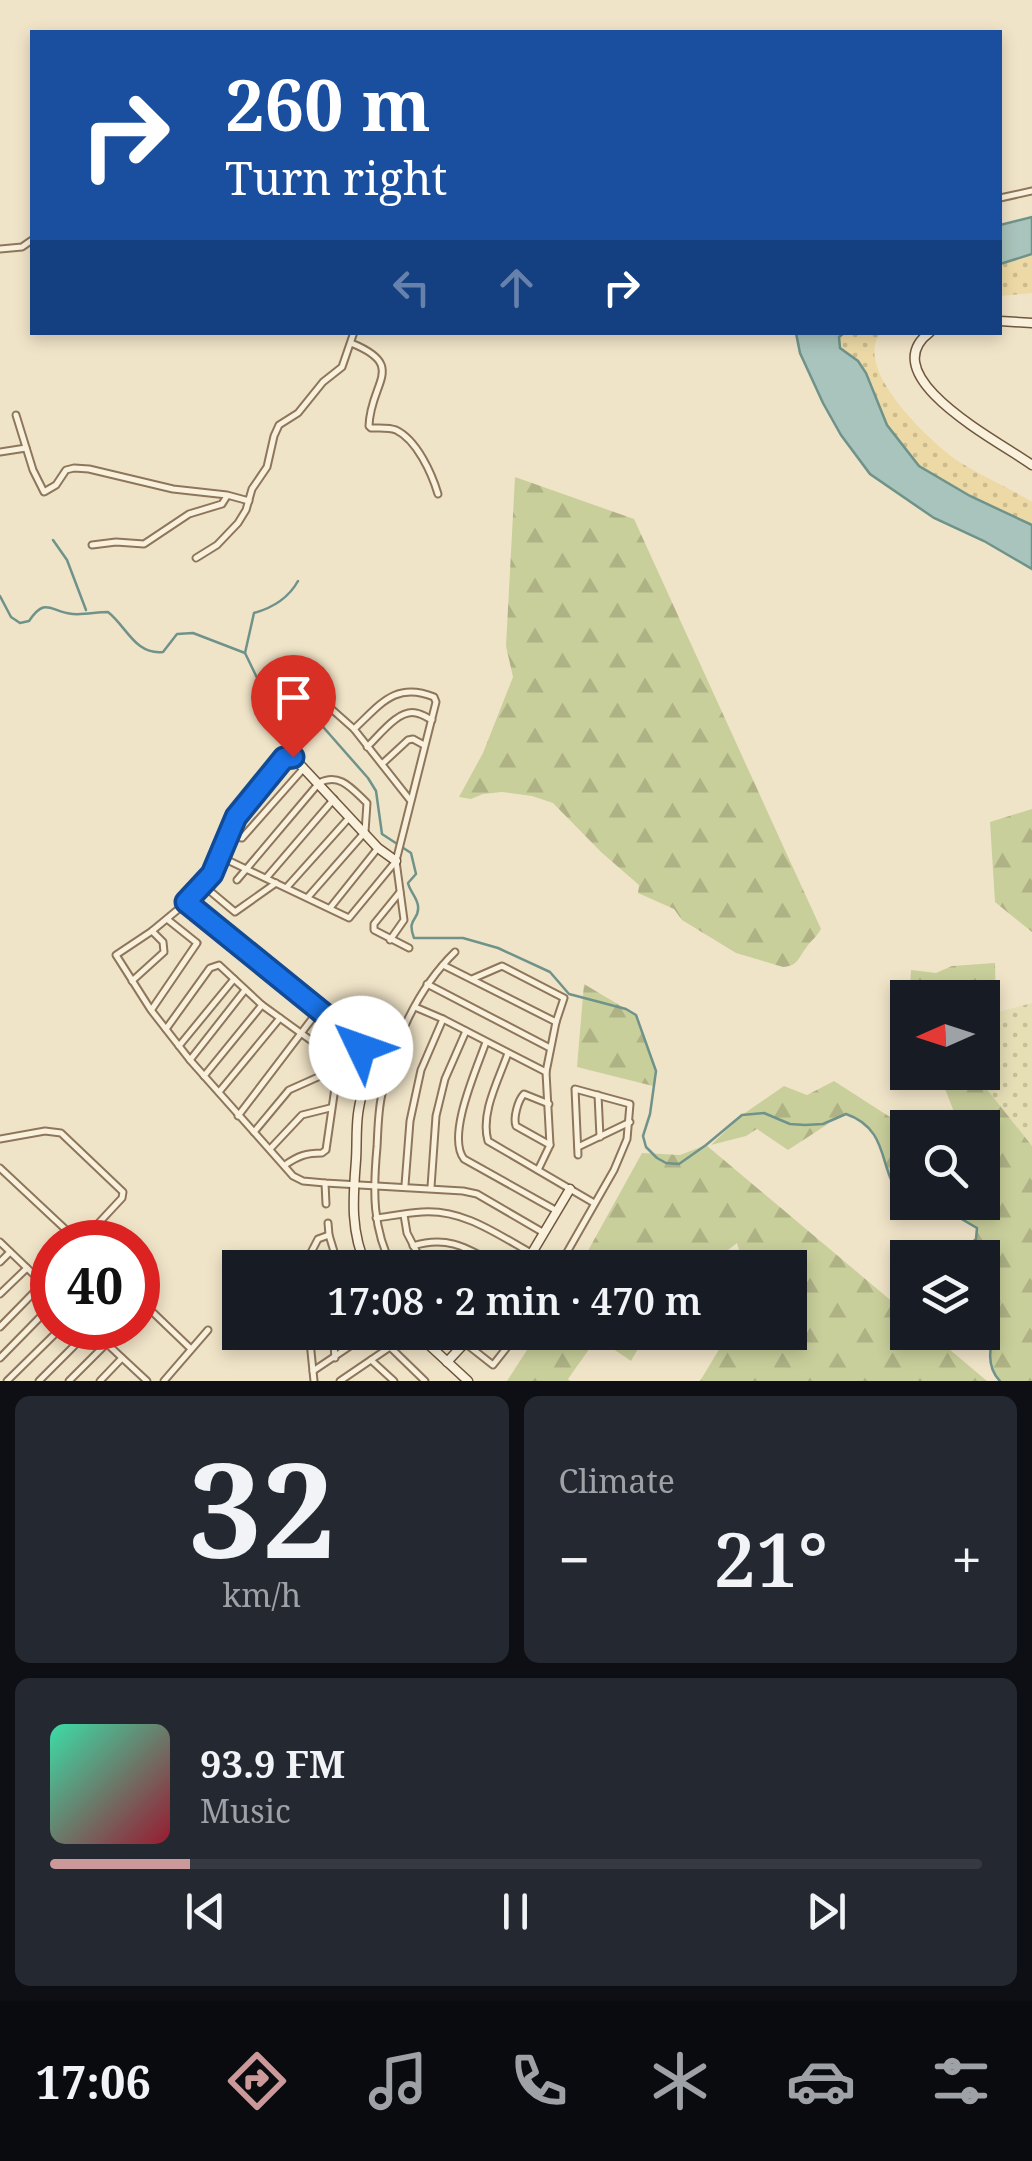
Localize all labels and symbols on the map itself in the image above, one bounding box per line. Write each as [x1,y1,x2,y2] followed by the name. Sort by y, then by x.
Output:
[251,655,336,758] pin
[890,980,1000,1090] north arrow
[309,996,413,1100] position arrow
[30,1220,160,1350] speed limit sign: 40

